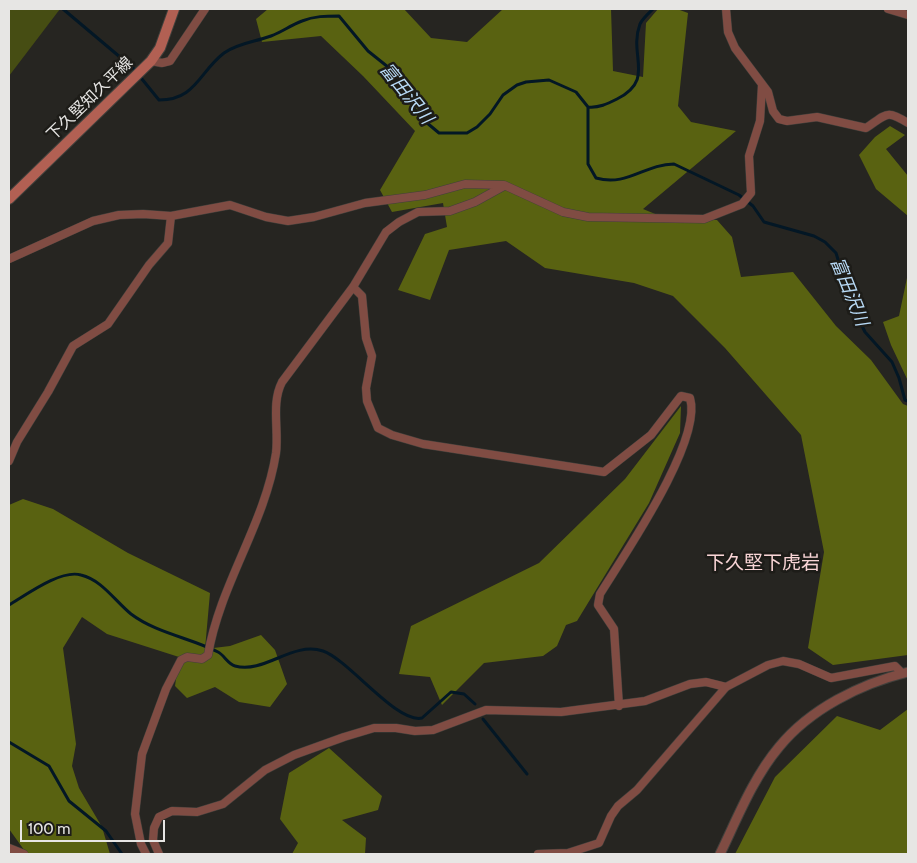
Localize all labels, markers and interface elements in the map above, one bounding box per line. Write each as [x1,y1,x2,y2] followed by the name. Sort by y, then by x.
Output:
[43,53,137,145] street label: 下久堅知久平線
[375,59,437,129] water label: 富田沢川
[826,255,872,329] water label: 富田沢川
[706,552,820,574] district label: 下久堅下虎岩
[22,810,168,842] scale bar
[28,820,70,838] text: 100 m

